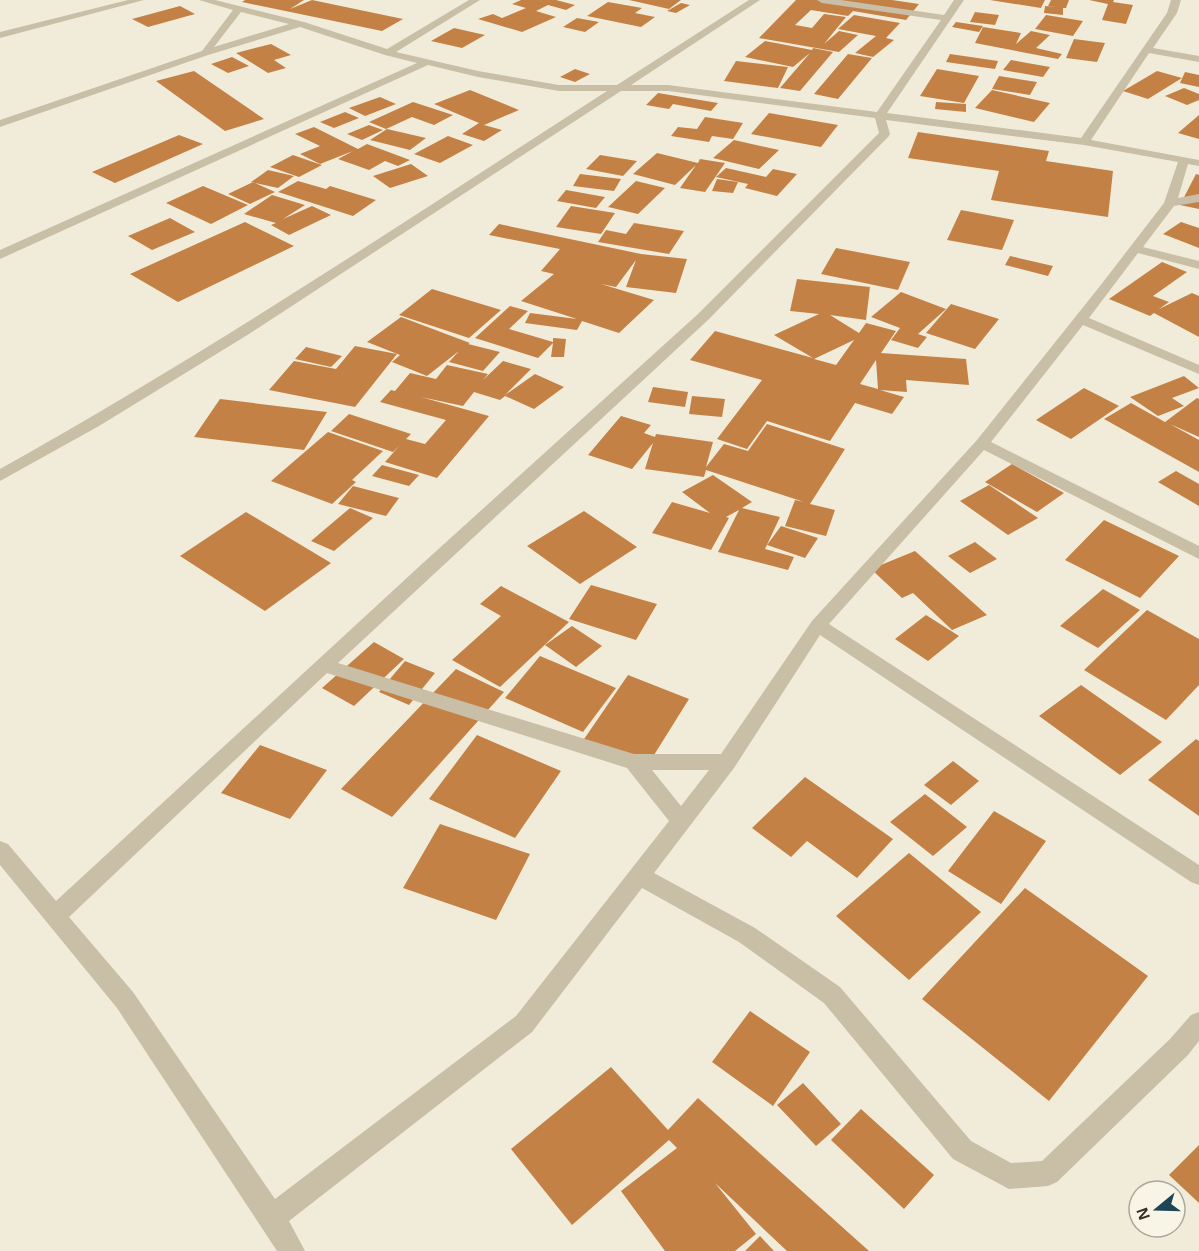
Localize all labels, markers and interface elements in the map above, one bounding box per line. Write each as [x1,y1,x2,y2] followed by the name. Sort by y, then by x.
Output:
[1127,1179,1187,1239] north arrow
[1133,1205,1153,1222] text: N

